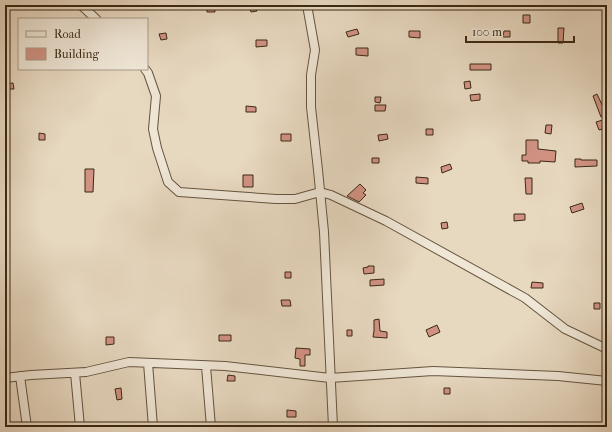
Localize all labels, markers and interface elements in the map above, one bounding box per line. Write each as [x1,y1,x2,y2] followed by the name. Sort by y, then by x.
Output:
[18,18,148,70] legend
[466,18,574,44] scale bar
[472,25,502,39] text: 100 m
[54,27,81,41] text: Road
[54,47,99,61] text: Building

